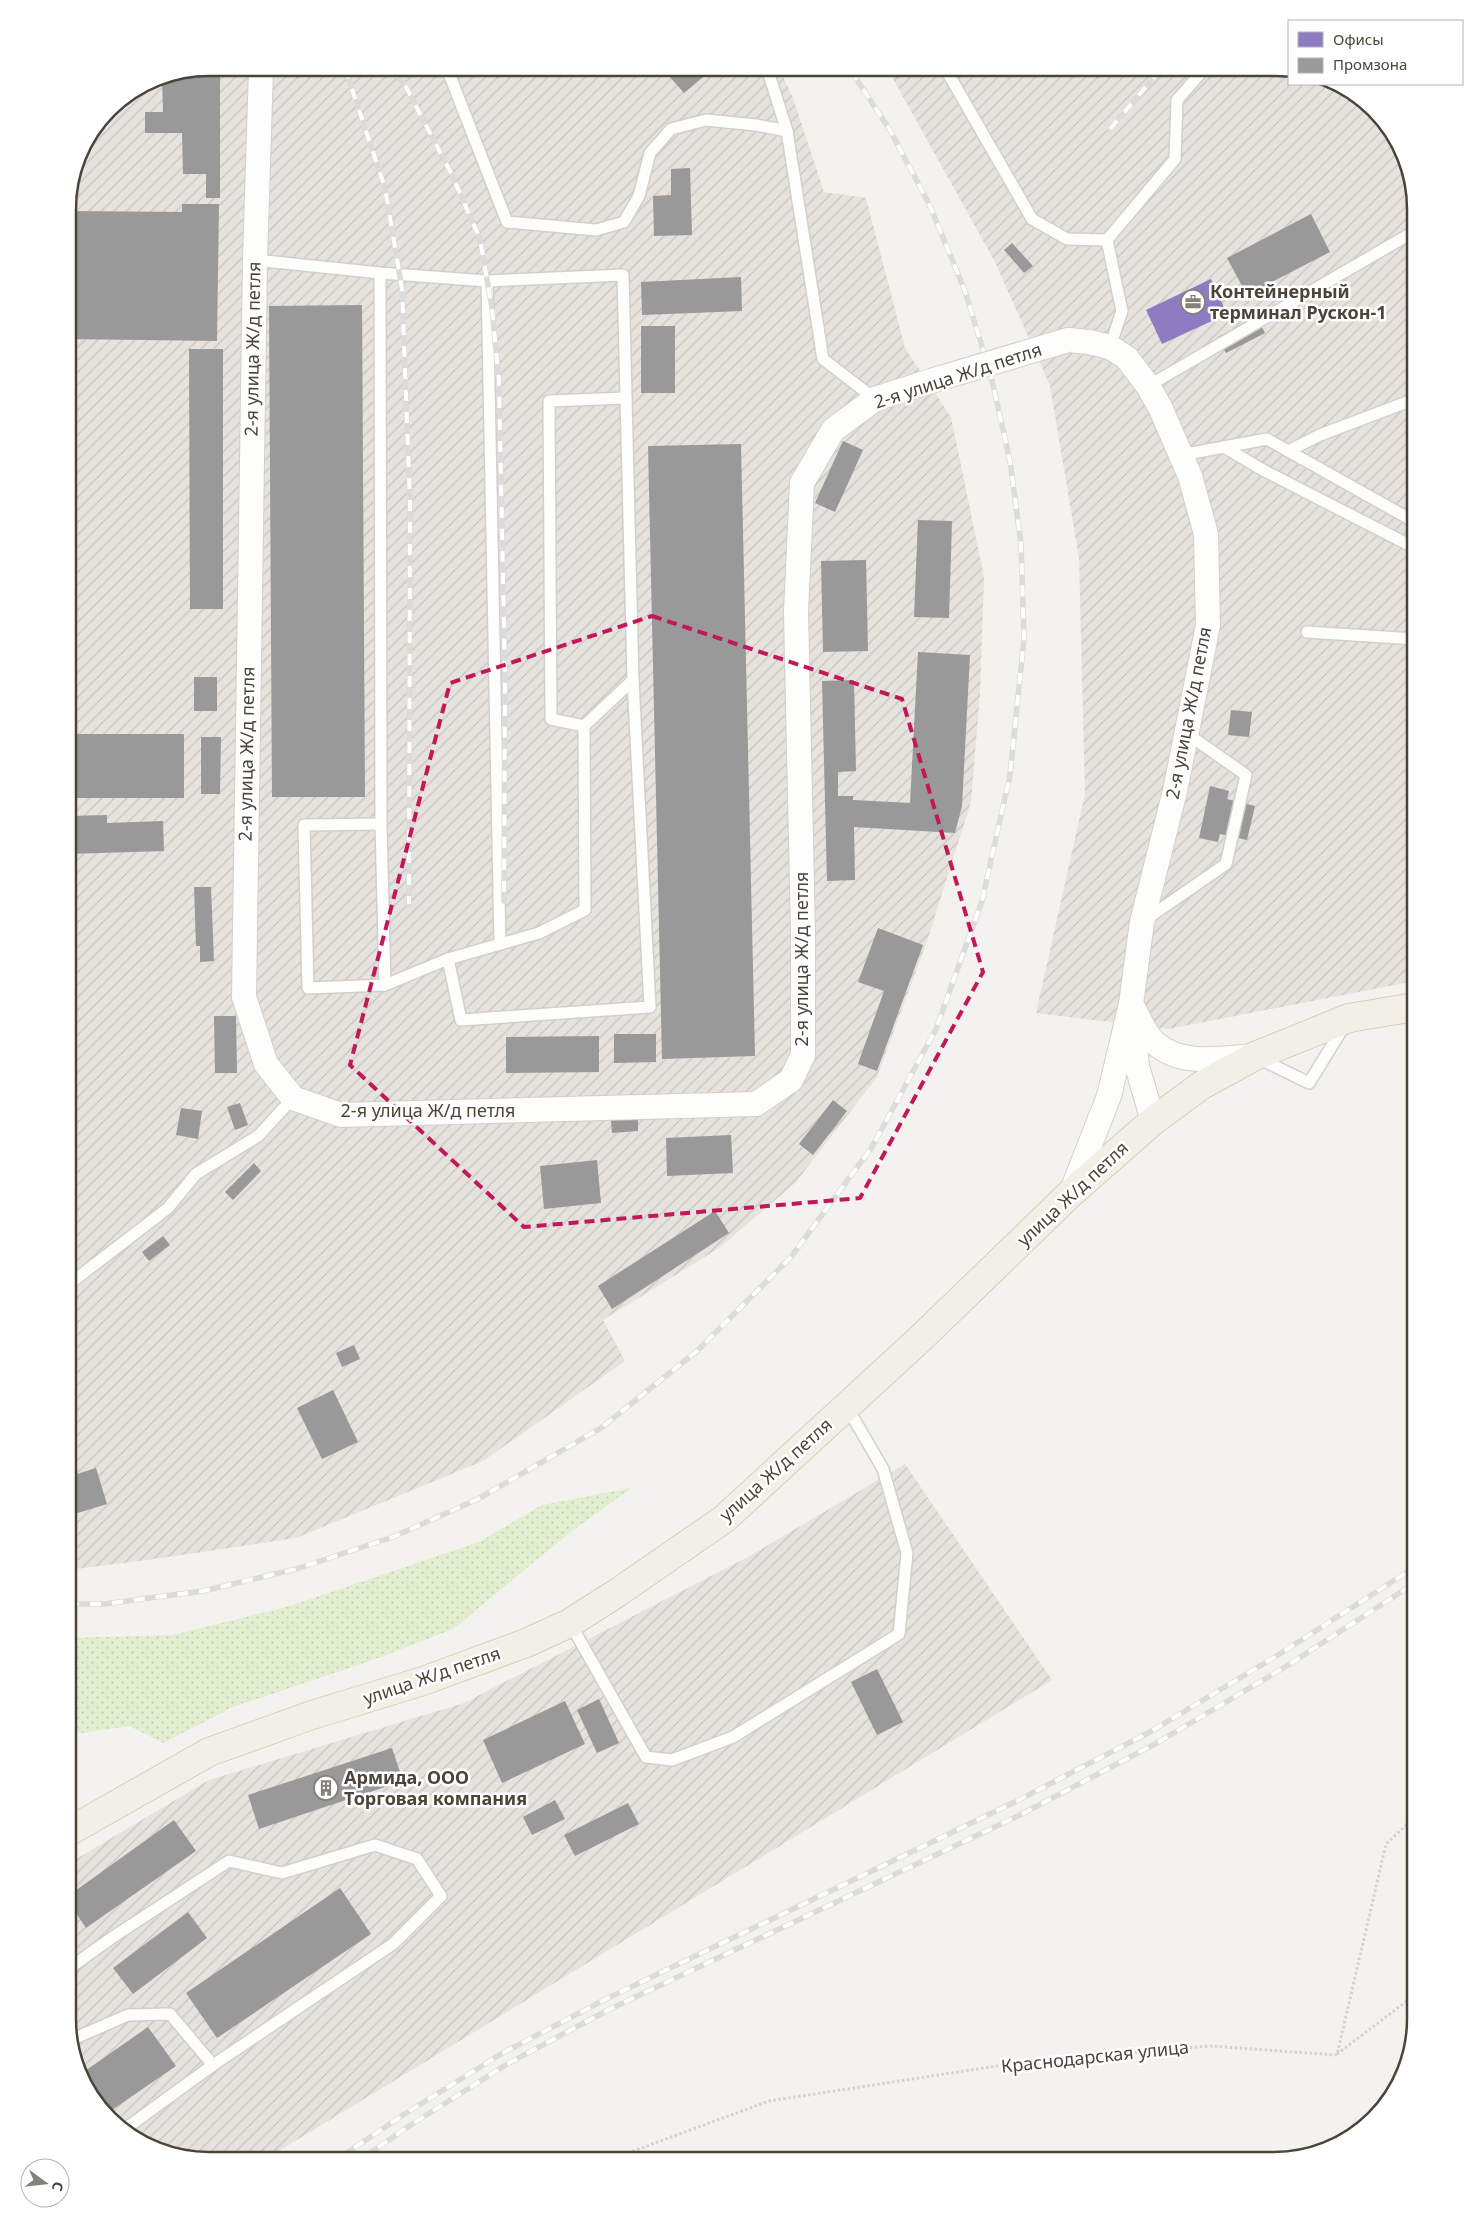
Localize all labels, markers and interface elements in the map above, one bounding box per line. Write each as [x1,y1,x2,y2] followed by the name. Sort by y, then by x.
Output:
[1288,20,1463,85] legend
[1333,29,1384,49] text: Офисы
[1333,54,1407,74] text: Промзона
[238,261,266,437] street label: 2-я улица Ж/д петля
[1210,279,1387,324] place label: Контейнерный терминал Рускон-1
[1180,289,1206,315] office icon: Контейнерный терминал Рускон-1
[871,337,1045,413] street label: 2-я улица Ж/д петля
[1160,625,1216,801] street label: 2-я улица Ж/д петля
[232,666,260,842] street label: 2-я улица Ж/д петля
[789,872,813,1046] street label: 2-я улица Ж/д петля
[341,1098,515,1122] street label: 2-я улица Ж/д петля
[1012,1135,1133,1251] street label: улица Ж/д петля
[714,1412,837,1526] street label: улица Ж/д петля
[360,1640,504,1710] street label: улица Ж/д петля
[344,1765,527,1810] place label: Армида, ООО Торговая компания
[313,1775,339,1801] building icon: Армида, ООО Торговая компания
[1000,2034,1190,2078] street label: Краснодарская улица
[20,2158,70,2208] north arrow
[48,2180,68,2193] text: С

